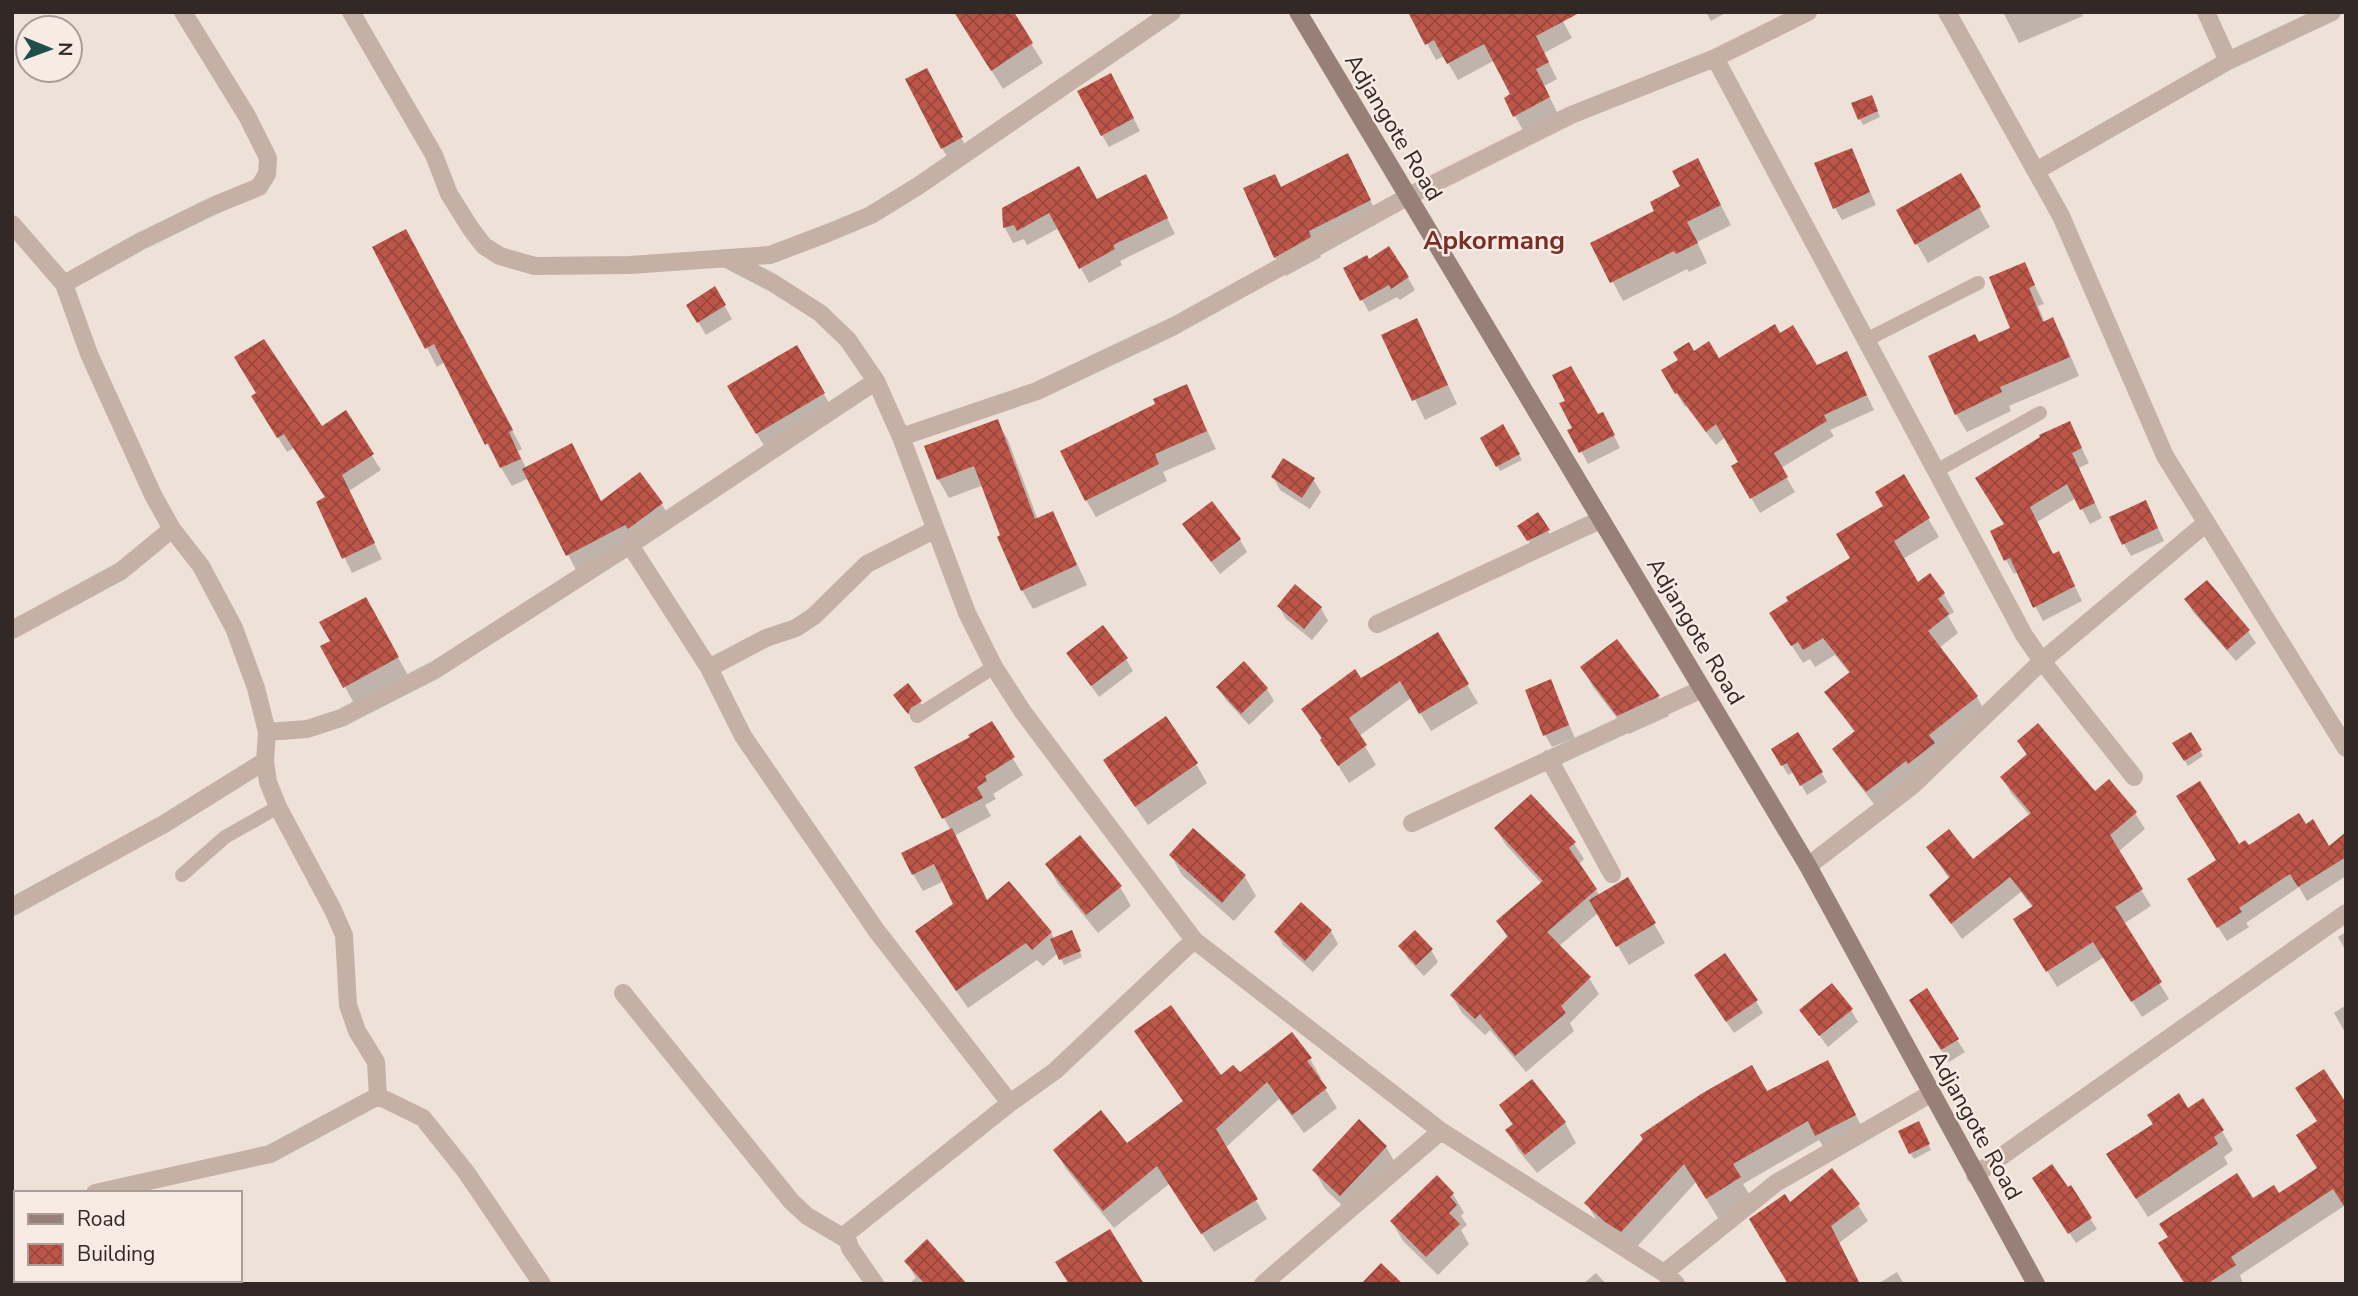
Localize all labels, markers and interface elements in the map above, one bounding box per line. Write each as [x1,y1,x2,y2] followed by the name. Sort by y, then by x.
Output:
[14,14,84,84] north arrow
[52,42,78,57] text: N
[1337,48,1450,207] street label: Adjangote Road
[1423,223,1565,258] district label: Apkormang
[1639,552,1752,711] street label: Adjangote Road
[1922,1045,2029,1206] street label: Adjangote Road
[14,1191,242,1282] legend
[77,1205,126,1233] text: Road
[77,1240,155,1268] text: Building

